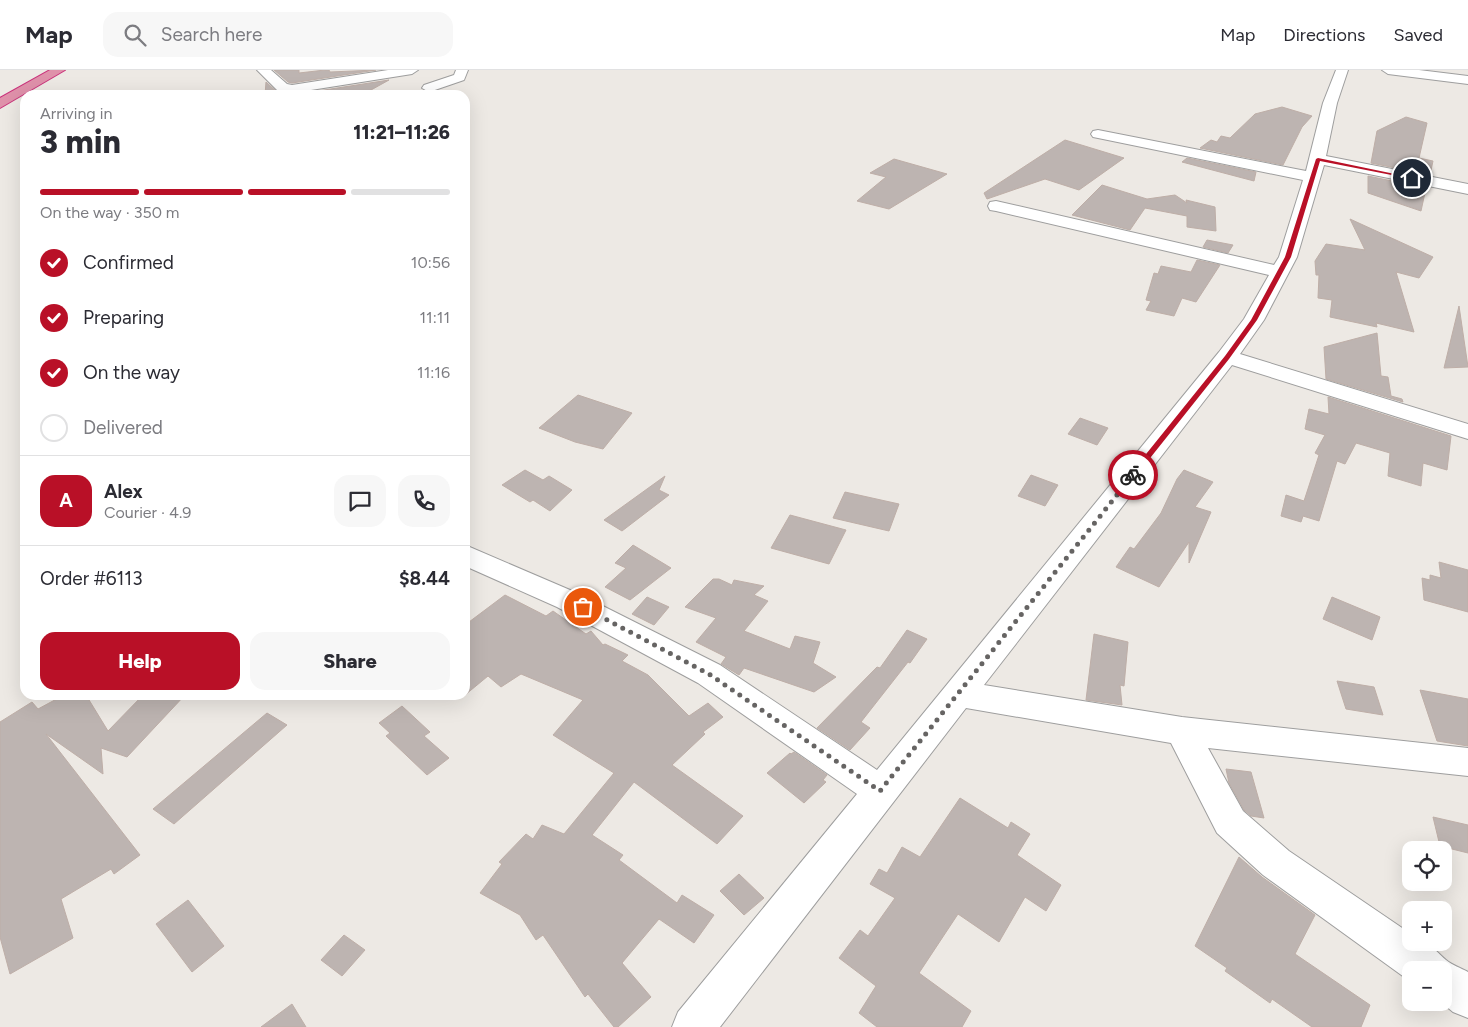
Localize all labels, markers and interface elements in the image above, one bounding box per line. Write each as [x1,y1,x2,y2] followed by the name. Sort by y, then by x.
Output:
[103,12,453,57] search box
[25,20,73,49] text: Map
[121,21,149,49] icon: search
[161,23,262,46] text: Search here
[1220,24,1255,46] text: Map
[1283,24,1365,46] text: Directions
[1393,24,1443,46] text: Saved
[40,104,112,123] text: Arriving in
[353,121,450,144] text: 11:21–11:26
[40,123,121,161] text: 3 min
[1391,157,1433,199] pin
[1398,164,1426,192] icon: home
[40,203,179,222] text: On the way · 350 m
[40,249,68,277] icon: check
[83,251,174,274] text: Confirmed
[411,253,450,272] text: 10:56
[40,304,68,332] icon: check
[83,306,164,329] text: Preparing
[420,308,450,327] text: 11:11
[40,359,68,387] icon: check
[83,361,180,384] text: On the way
[417,363,450,382] text: 11:16
[83,416,163,439] text: Delivered
[1108,450,1158,500] courier
[1119,461,1147,489] icon: bike
[334,475,386,527] button: chat
[398,475,450,527] button: phone
[104,480,143,503] text: Alex
[59,489,73,512] text: A
[104,503,191,522] text: Courier · 4.9
[40,567,143,590] text: Order #6113
[399,567,450,590] text: $8.44
[562,586,604,628] pin
[569,593,597,621] icon: bag
[40,632,240,690] button: Help
[250,632,450,690] button: Share
[1402,841,1452,1011] map controls
[1402,841,1452,891] button: locate
[1402,901,1452,951] button: +
[1402,961,1452,1011] button: −

